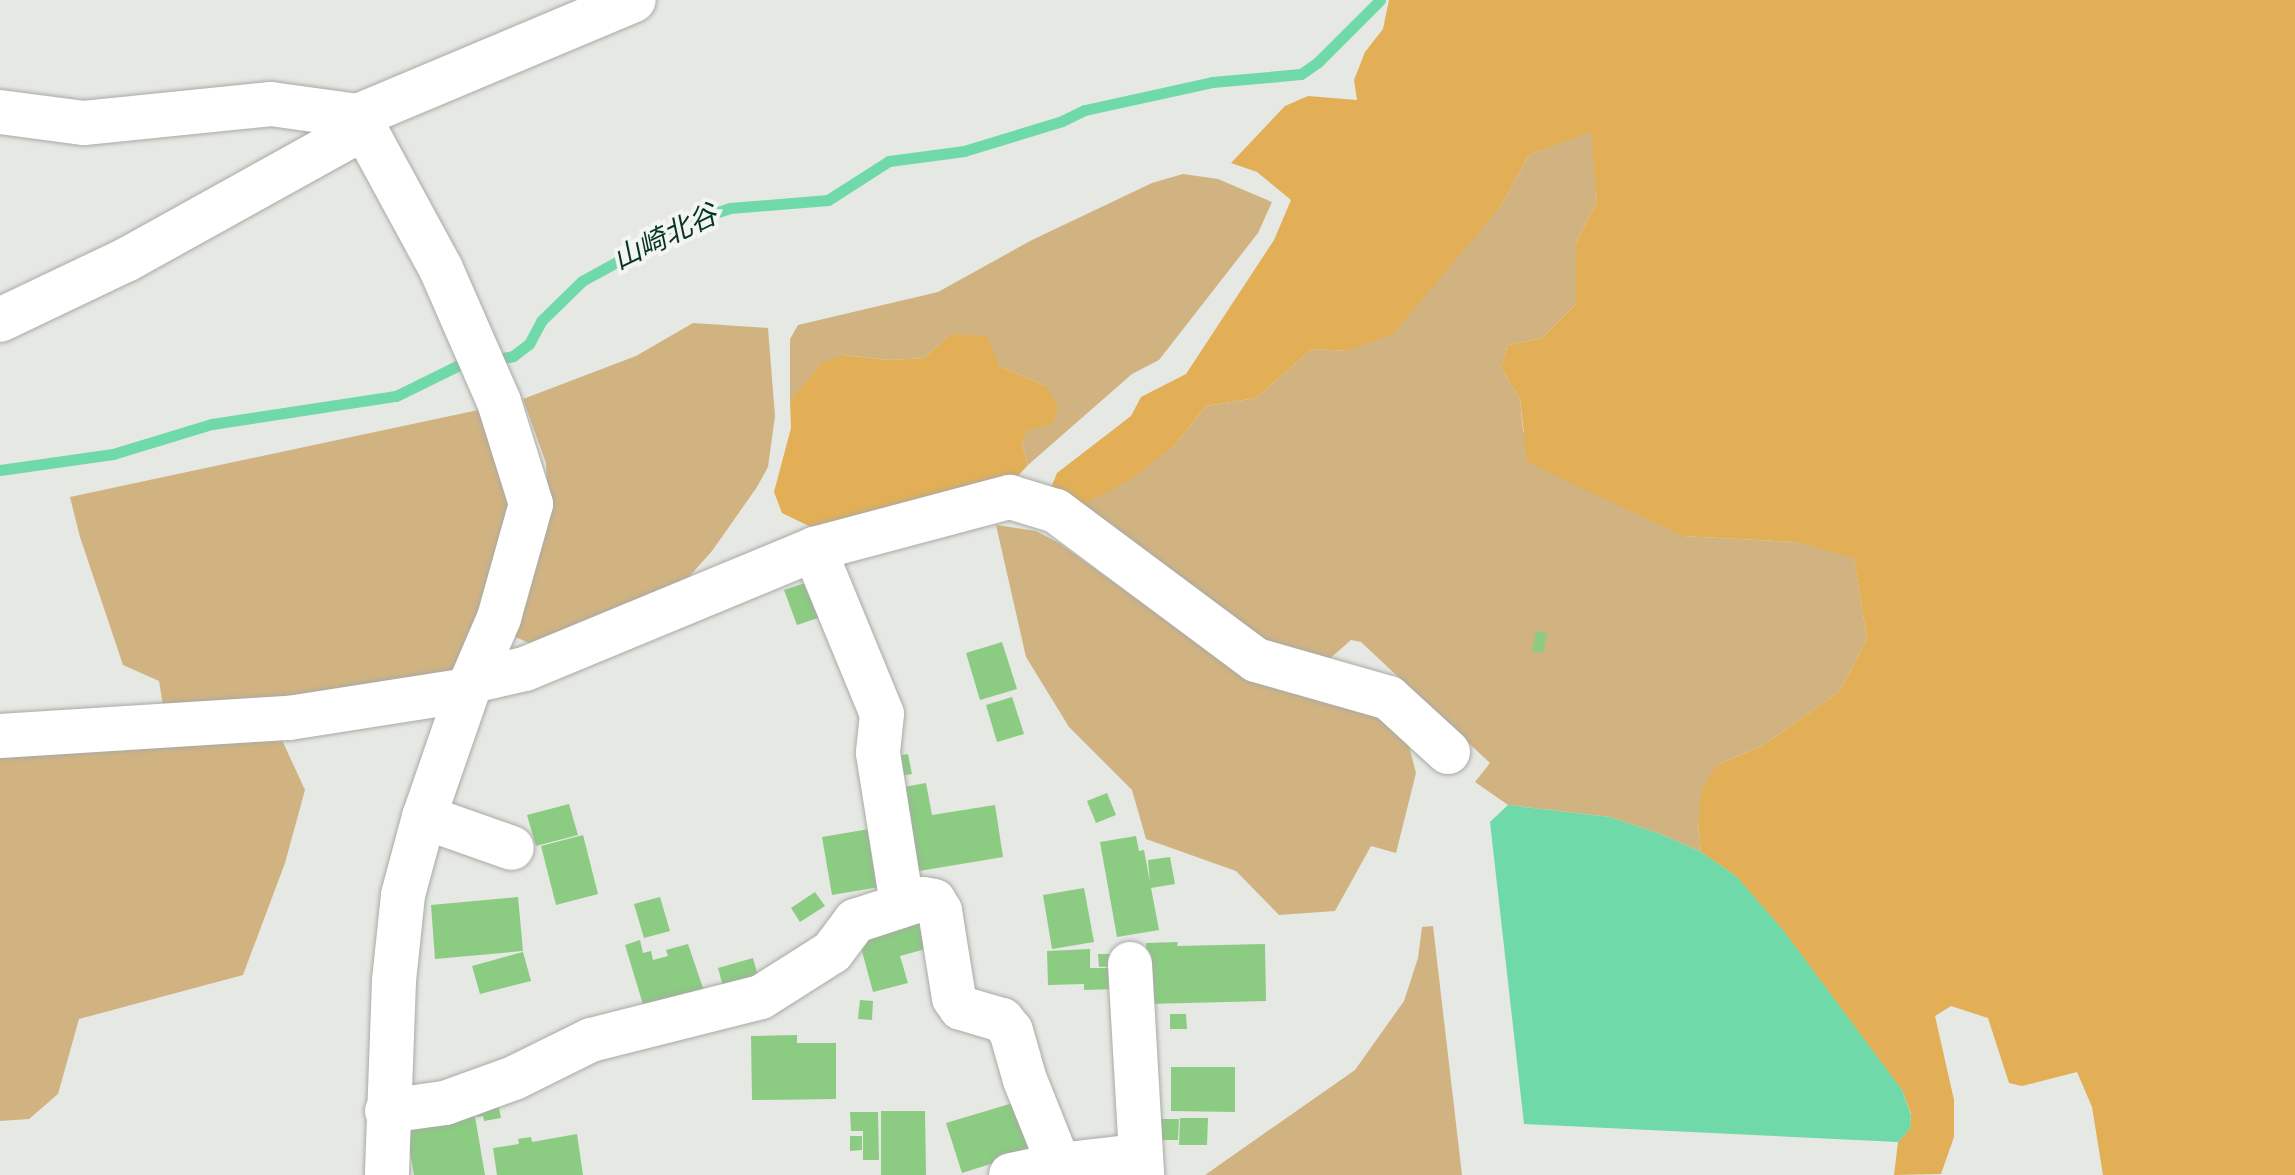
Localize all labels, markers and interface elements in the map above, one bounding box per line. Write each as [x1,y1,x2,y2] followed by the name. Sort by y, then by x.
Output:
[608,199,724,279] water label: 山崎北谷

